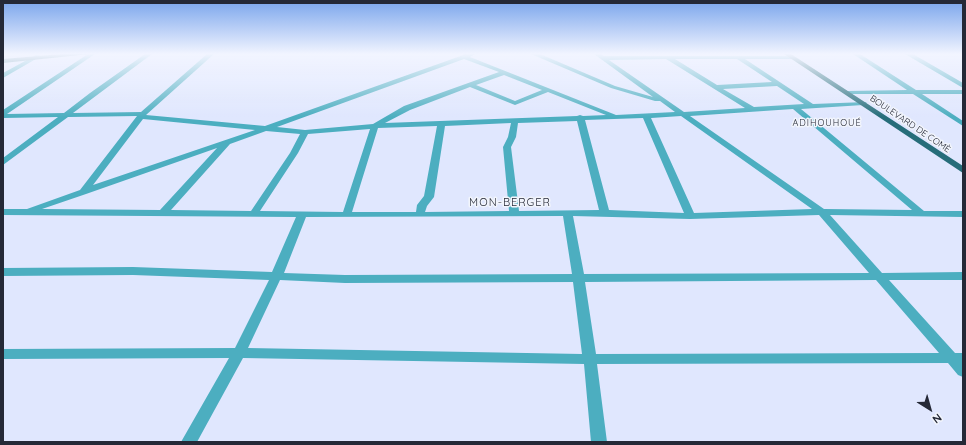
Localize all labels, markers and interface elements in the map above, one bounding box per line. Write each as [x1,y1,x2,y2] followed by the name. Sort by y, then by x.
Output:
[868,93,952,155] street label: BOULEVARD DE COMÈ
[792,118,862,128] district label: ADIHOUHOUÉ
[469,196,551,210] district label: MON-BERGER
[910,389,950,429] north arrow
[930,411,945,427] text: N

